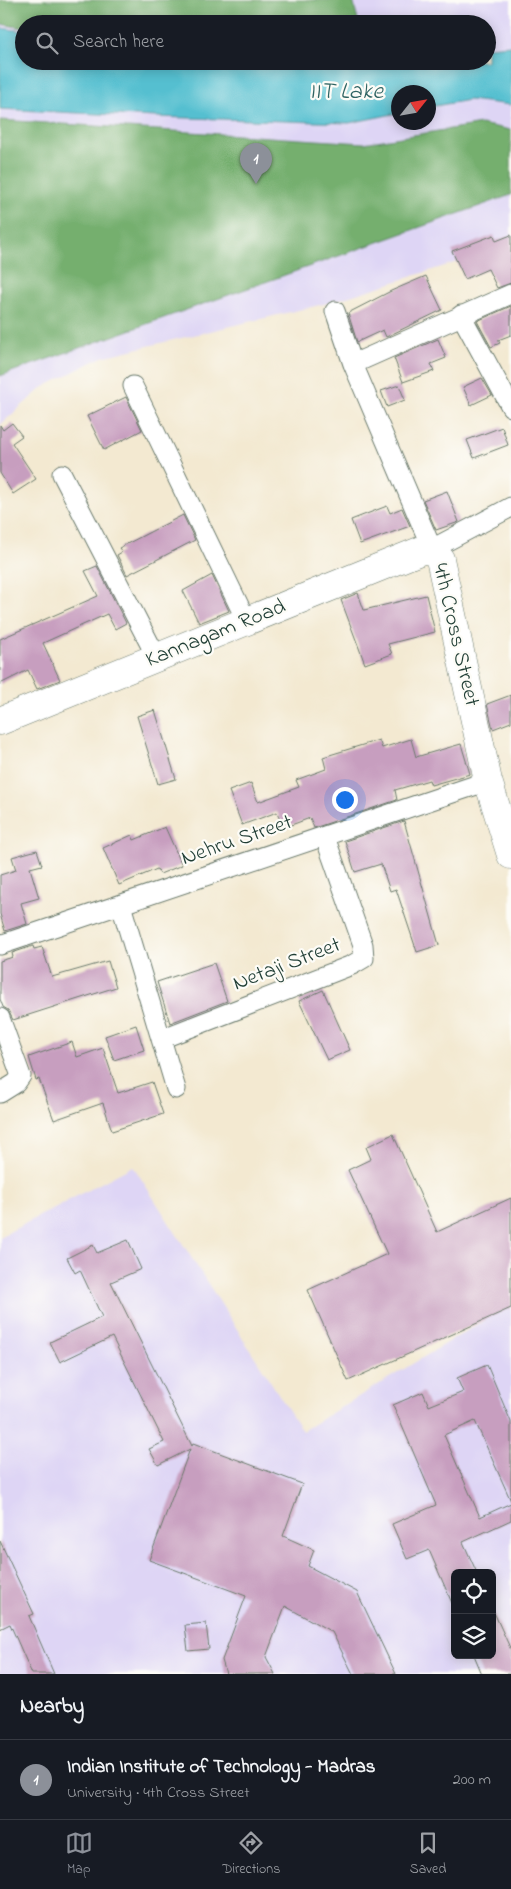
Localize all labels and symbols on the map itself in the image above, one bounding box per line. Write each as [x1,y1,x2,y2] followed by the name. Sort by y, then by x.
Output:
[309,75,384,110] water label: IIT Lake
[391,85,436,130] north arrow
[240,143,272,184] pin: 1
[423,560,487,710] street label: 4th Cross Street
[141,591,291,678] street label: Kannagam Road
[332,787,358,813] your location
[177,807,297,875] street label: Nehru Street
[228,930,346,1000] street label: Netaji Street

